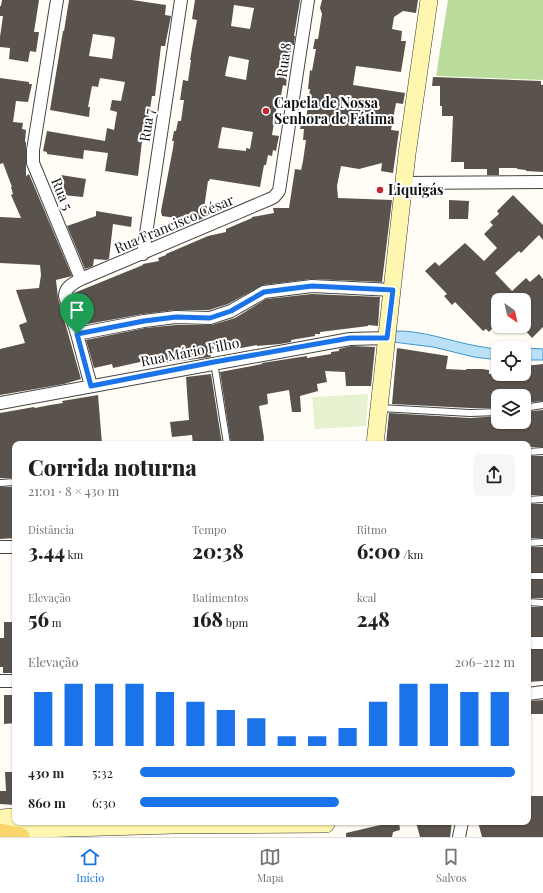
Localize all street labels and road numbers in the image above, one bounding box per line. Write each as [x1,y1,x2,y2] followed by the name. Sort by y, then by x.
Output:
[272,41,295,78] street label: Rua 8
[135,107,159,143] street label: Rua 7
[47,175,78,213] street label: Rua 5
[111,189,237,257] street label: Rua Francisco César
[139,333,241,370] street label: Rua Mário Filho

